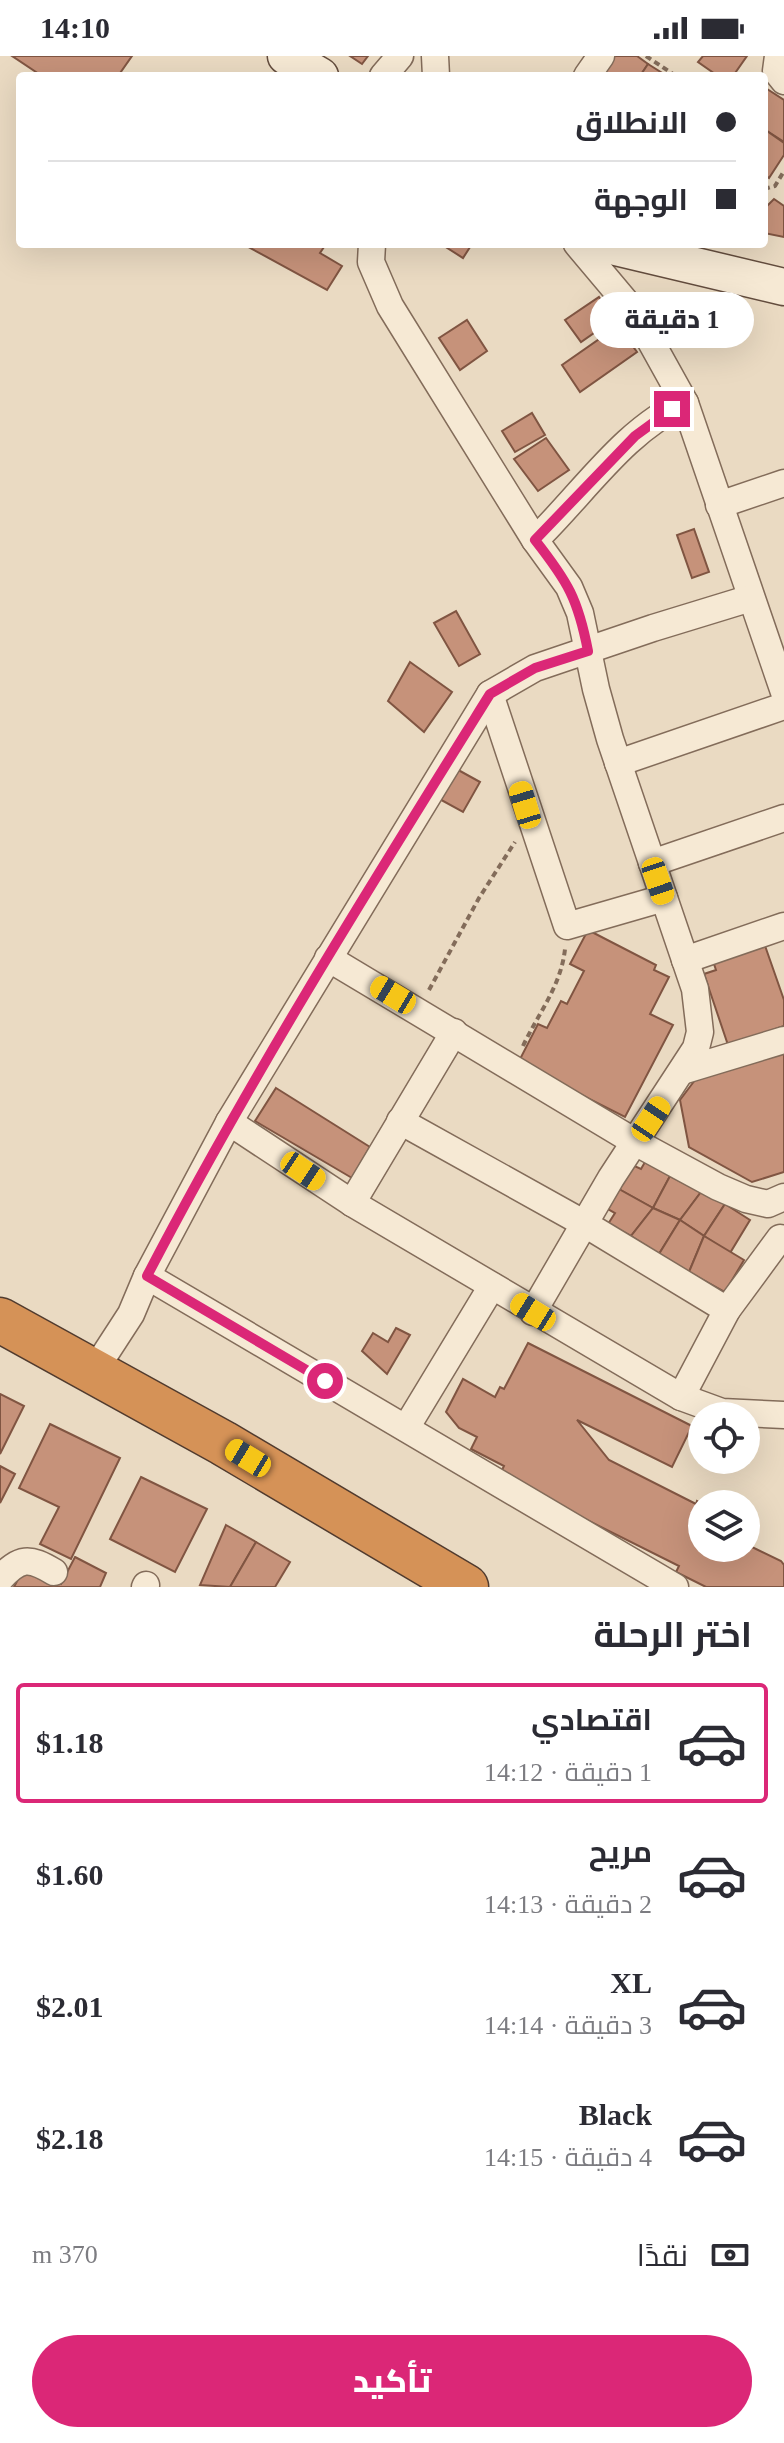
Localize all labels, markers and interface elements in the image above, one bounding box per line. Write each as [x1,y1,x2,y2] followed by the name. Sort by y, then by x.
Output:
[40,11,110,44] text: 14:10
[575,106,688,139] text: الانطلاق
[594,183,688,216] text: الوجهة
[590,293,754,349] callout: 1 دقيقة
[624,305,720,334] text: 1 دقيقة
[654,391,690,427] route end
[507,779,543,831] car
[639,854,677,908] car
[366,972,420,1018] car
[628,1092,674,1146] car
[276,1148,330,1194] car
[506,1289,560,1335] car
[307,1363,343,1399] route start
[688,1402,760,1562] map controls
[688,1402,760,1474] button: locate
[221,1435,275,1481] car
[688,1490,760,1562] button: layers
[593,1615,752,1655] text: اختر الرحلة
[531,1703,652,1736] text: اقتصادي
[676,1707,748,1779] icon: car
[36,1726,104,1759] text: $1.18
[484,1758,652,1787] text: 1 دقيقة · 14:12
[589,1835,652,1868] text: مريح
[676,1839,748,1911] icon: car
[36,1858,104,1891] text: $1.60
[484,1890,652,1919] text: 2 دقيقة · 14:13
[610,1966,652,1999] text: XL
[676,1971,748,2043] icon: car
[36,1990,104,2023] text: $2.01
[484,2011,652,2040] text: 3 دقيقة · 14:14
[579,2098,652,2131] text: Black
[676,2103,748,2175] icon: car
[36,2122,104,2155] text: $2.18
[484,2143,652,2172] text: 4 دقيقة · 14:15
[708,2233,752,2277] icon: cash
[637,2239,688,2272] text: نقدًا
[32,2240,98,2269] text: 370 m
[32,2335,752,2427] button: تأكيد

